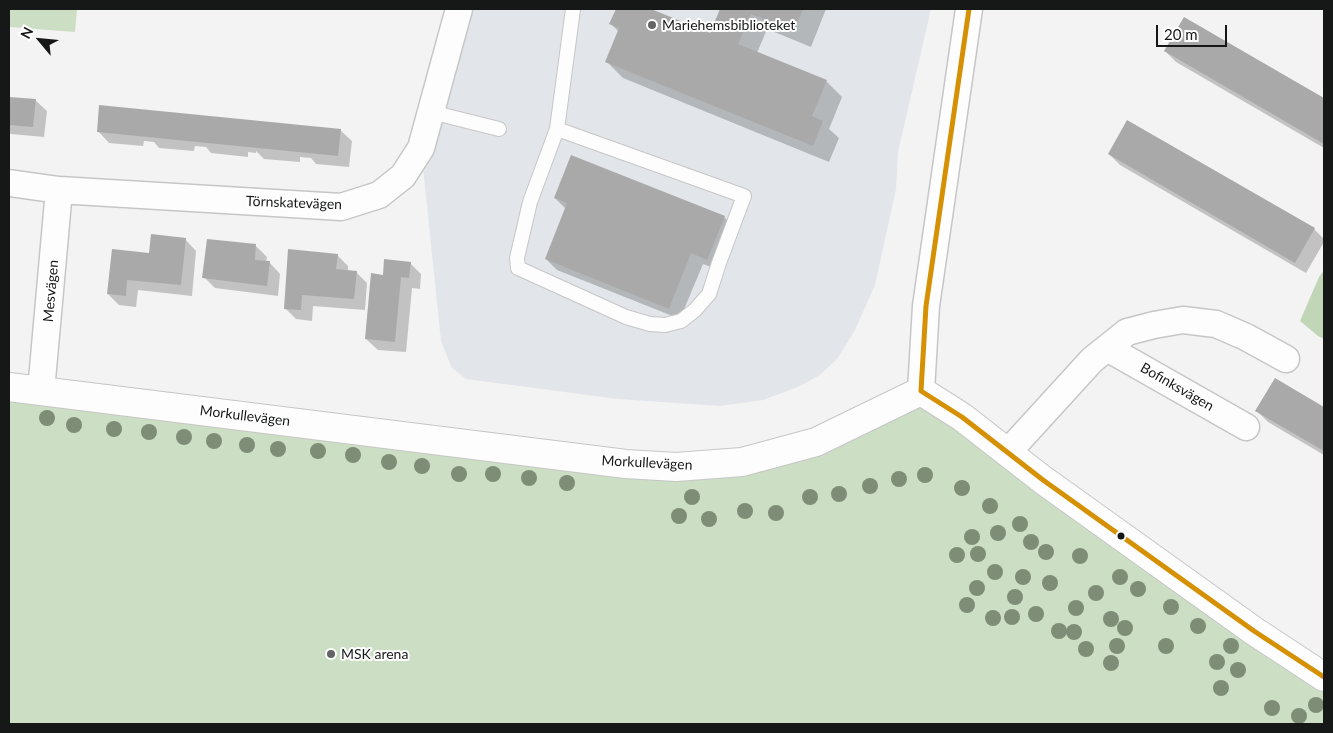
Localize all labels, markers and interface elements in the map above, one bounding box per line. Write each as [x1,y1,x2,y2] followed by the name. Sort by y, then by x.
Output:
[15,15,65,65] north arrow
[1158,15,1229,47] scale bar
[662,17,795,33] place label: Mariehemsbiblioteket
[646,19,658,31] marker: Mariehemsbiblioteket
[16,24,36,41] text: N
[1164,25,1198,43] text: 20 m
[246,193,342,213] street label: Törnskatevägen
[40,259,62,323] street label: Mesvägen
[1137,359,1217,415] street label: Bofinksvägen
[199,402,291,430] street label: Morkullevägen
[601,452,693,474] street label: Morkullevägen
[1116,531,1126,541] unlabelled marker
[341,646,408,662] place label: MSK arena
[325,648,337,660] marker: MSK arena

